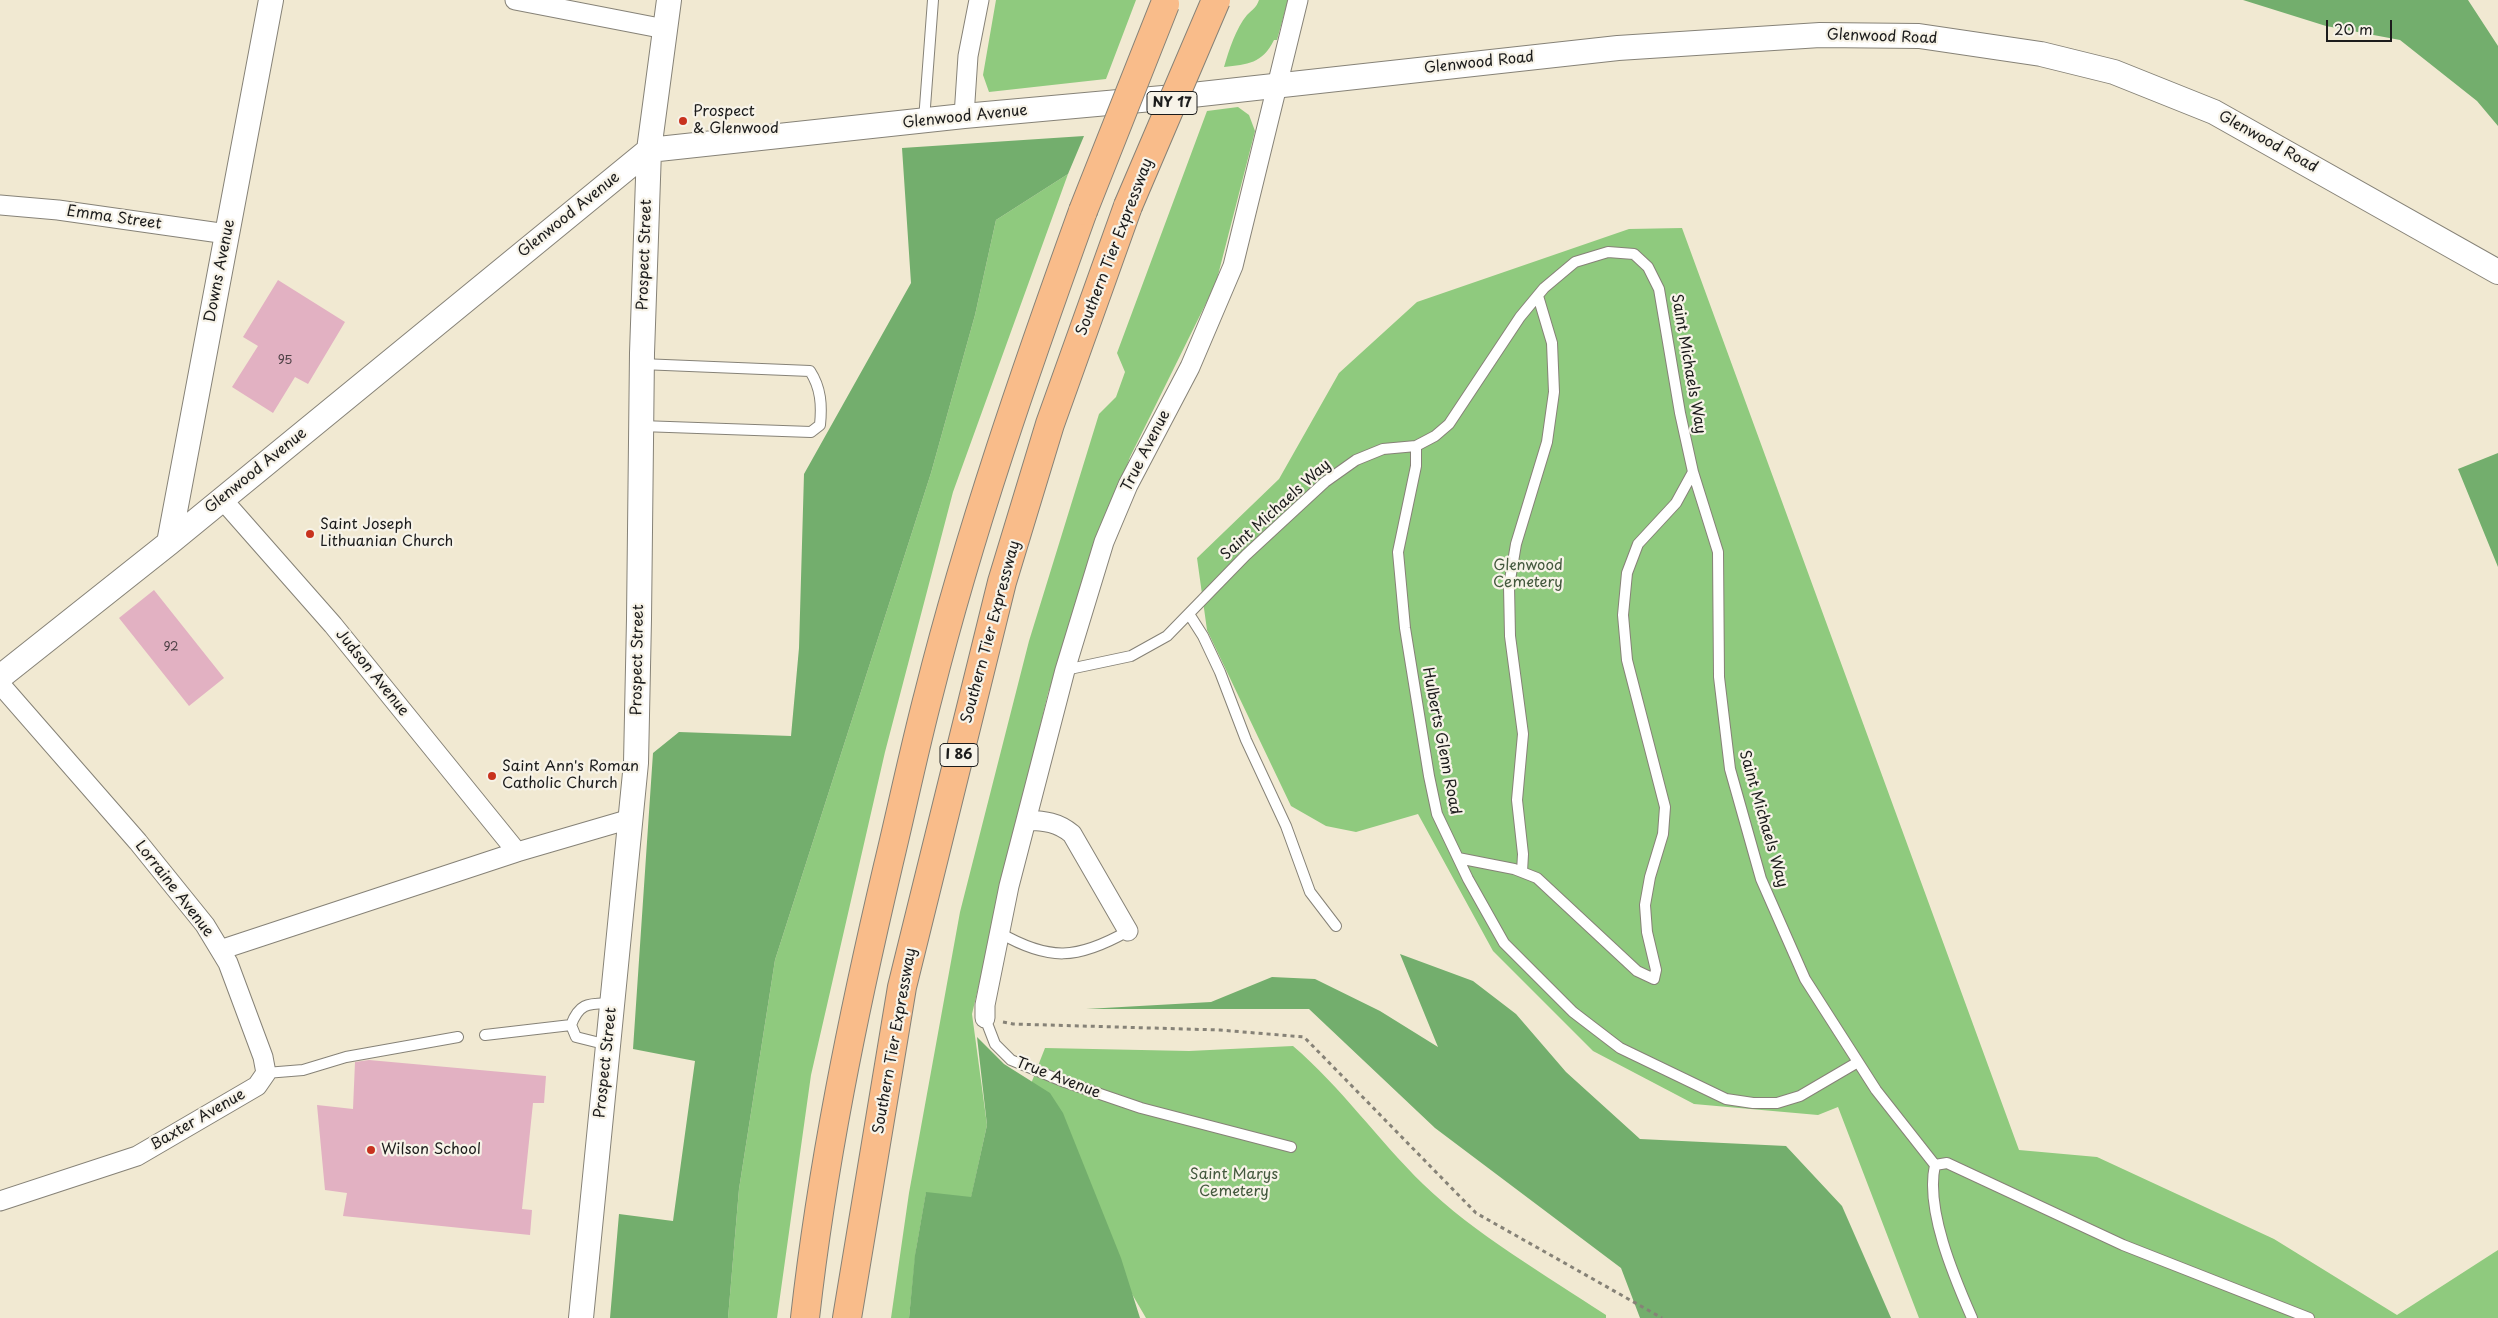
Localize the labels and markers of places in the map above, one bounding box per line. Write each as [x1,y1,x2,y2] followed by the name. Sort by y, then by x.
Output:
[693,103,779,138] place label: Prospect & Glenwood
[677,115,689,127] marker: Prospect & Glenwood
[320,516,453,551] place label: Saint Joseph Lithuanian Church
[304,528,316,540] marker: Saint Joseph Lithuanian Church
[502,758,639,793] place label: Saint Ann's Roman Catholic Church
[486,770,498,782] marker: Saint Ann's Roman Catholic Church
[381,1141,481,1159] place label: Wilson School
[365,1144,377,1156] marker: Wilson School

